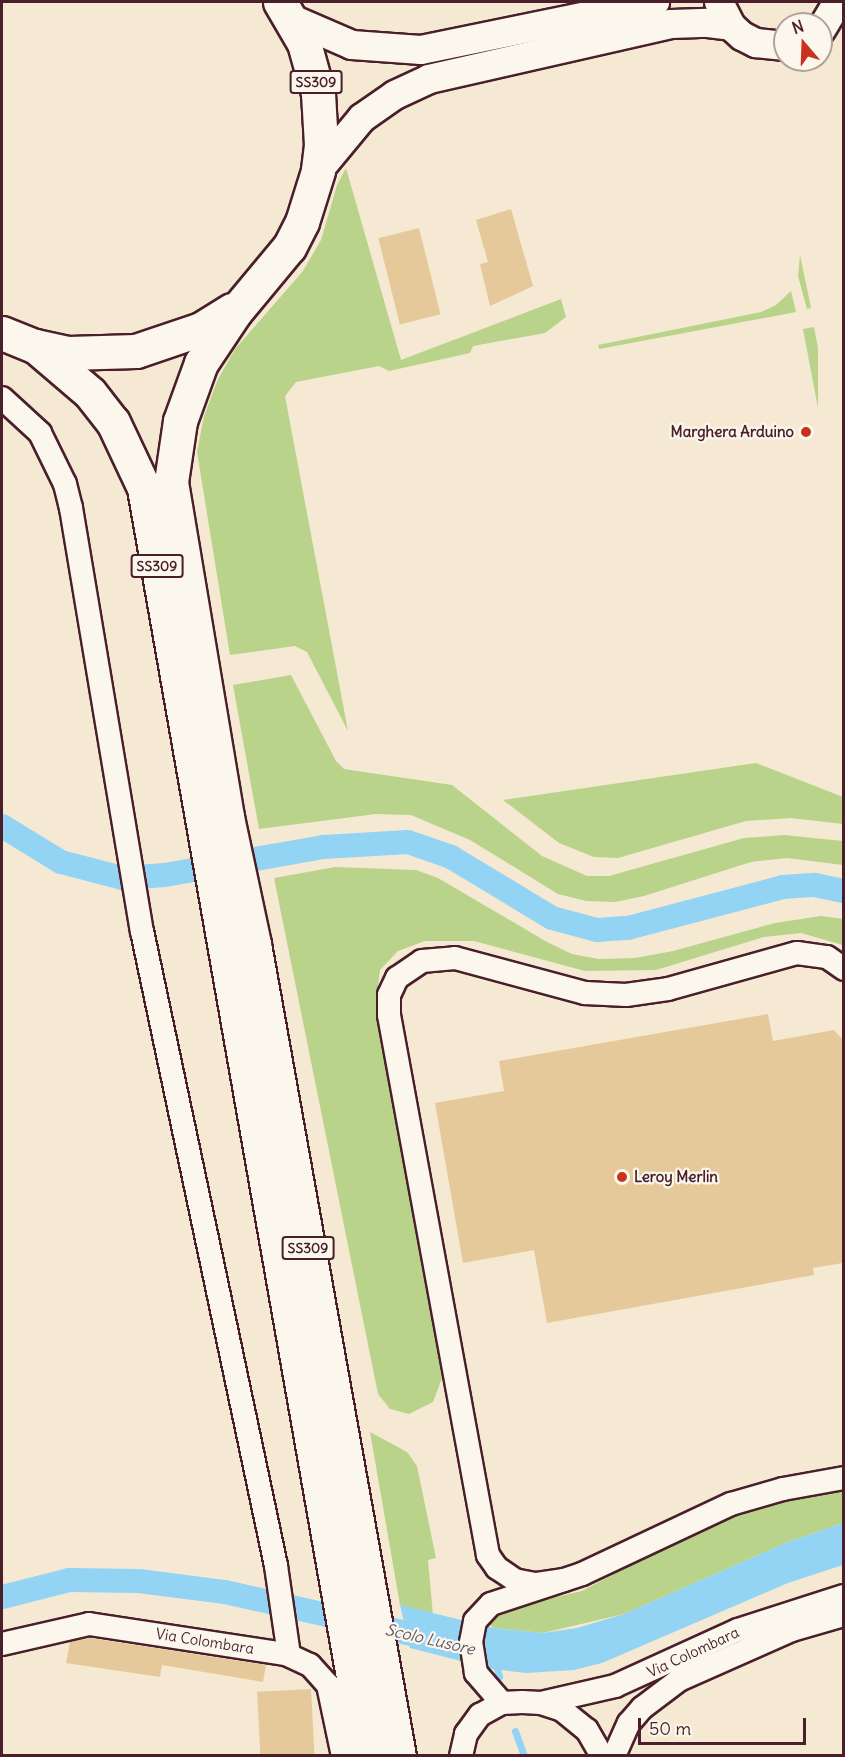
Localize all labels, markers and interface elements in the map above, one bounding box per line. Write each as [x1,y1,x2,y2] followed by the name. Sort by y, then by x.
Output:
[773,12,833,72] north arrow
[789,16,806,38] text: N
[289,71,343,93] road number: SS309
[671,423,794,441] place label: Marghera Arduino
[799,425,813,439] marker: Marghera Arduino
[130,555,184,577] road number: SS309
[634,1168,718,1186] place label: Leroy Merlin
[615,1170,629,1184] marker: Leroy Merlin
[281,1237,335,1259] road number: SS309
[383,1619,477,1659] water label: Scolo Lusore
[644,1623,742,1681] street label: Via Colombara
[155,1624,255,1658] street label: Via Colombara
[641,1706,809,1744] scale bar
[649,1717,691,1740] text: 50 m

